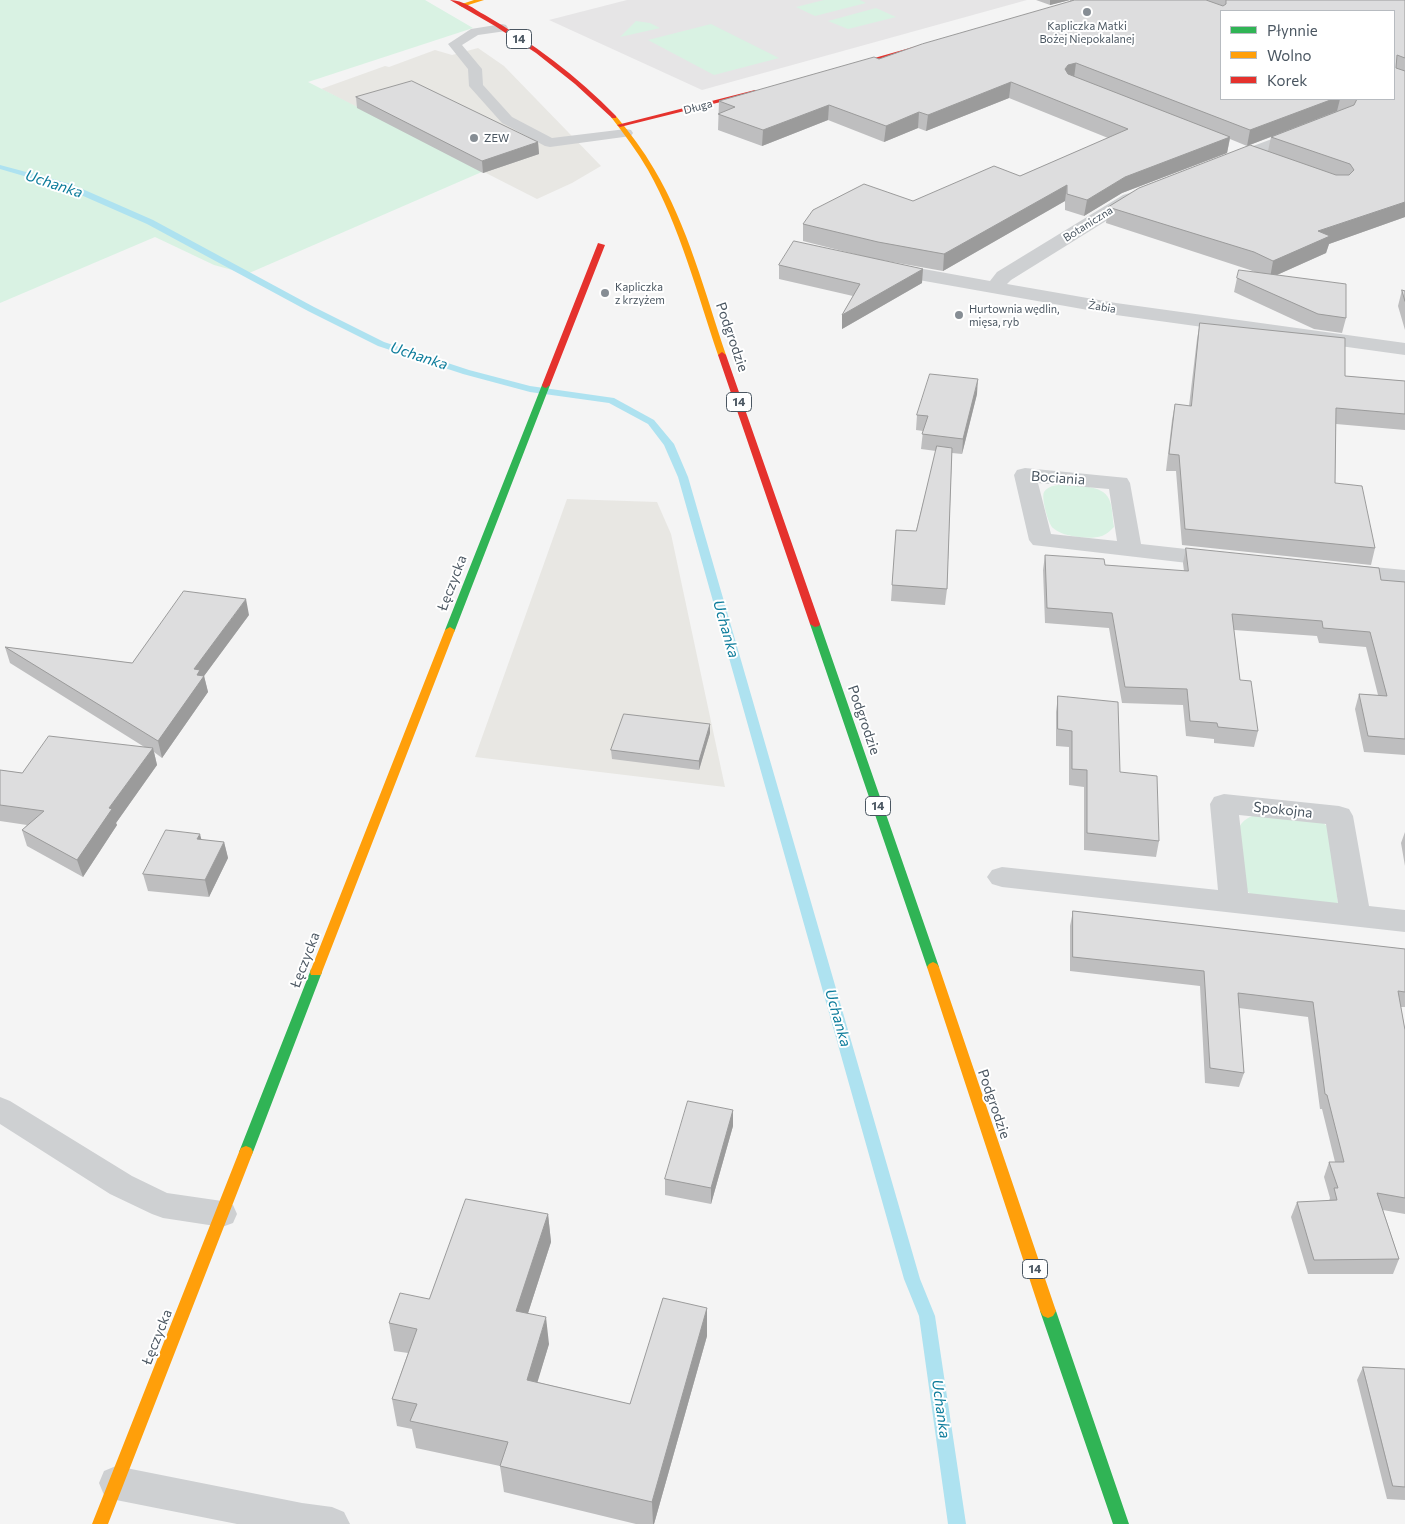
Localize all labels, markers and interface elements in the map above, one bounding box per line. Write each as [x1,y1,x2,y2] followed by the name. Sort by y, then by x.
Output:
[1081,6,1093,18] marker: Kapliczka Matki Bożej Niepokalanej
[1220,10,1395,100] legend
[1040,19,1134,45] place label: Kapliczka Matki Bożej Niepokalanej
[1267,21,1318,39] text: Płynnie
[506,30,532,48] road number: 14
[1267,46,1312,64] text: Wolno
[1267,71,1307,89] text: Korek
[682,97,714,117] street label: Długa
[484,131,509,145] place label: ZEW
[468,132,480,144] marker: ZEW
[23,166,85,202] water label: Uchanka
[1061,204,1115,244] street label: Botaniczna
[615,280,665,306] place label: Kapliczka z krzyżem
[599,287,611,299] marker: Kapliczka z krzyżem
[1087,298,1117,316] street label: Żabia
[712,300,752,374] street label: Podgrodzie
[969,302,1060,328] place label: Hurtownia wędlin, mięsa, ryb
[953,309,965,321] marker: Hurtownia wędlin, mięsa, ryb
[388,338,450,374] water label: Uchanka
[726,392,752,412] road number: 14
[1030,468,1086,488] street label: Bociania
[434,553,470,613] street label: Łęczycka
[709,598,743,660] water label: Uchanka
[844,683,884,757] street label: Podgrodzie
[866,796,890,816] road number: 14
[1253,799,1313,821] street label: Spokojna
[287,930,323,990] street label: Łęczycka
[821,987,855,1049] water label: Uchanka
[974,1067,1014,1141] street label: Podgrodzie
[1022,1260,1048,1278] road number: 14
[138,1307,176,1367] street label: Łęczycka
[928,1378,954,1440] water label: Uchanka

